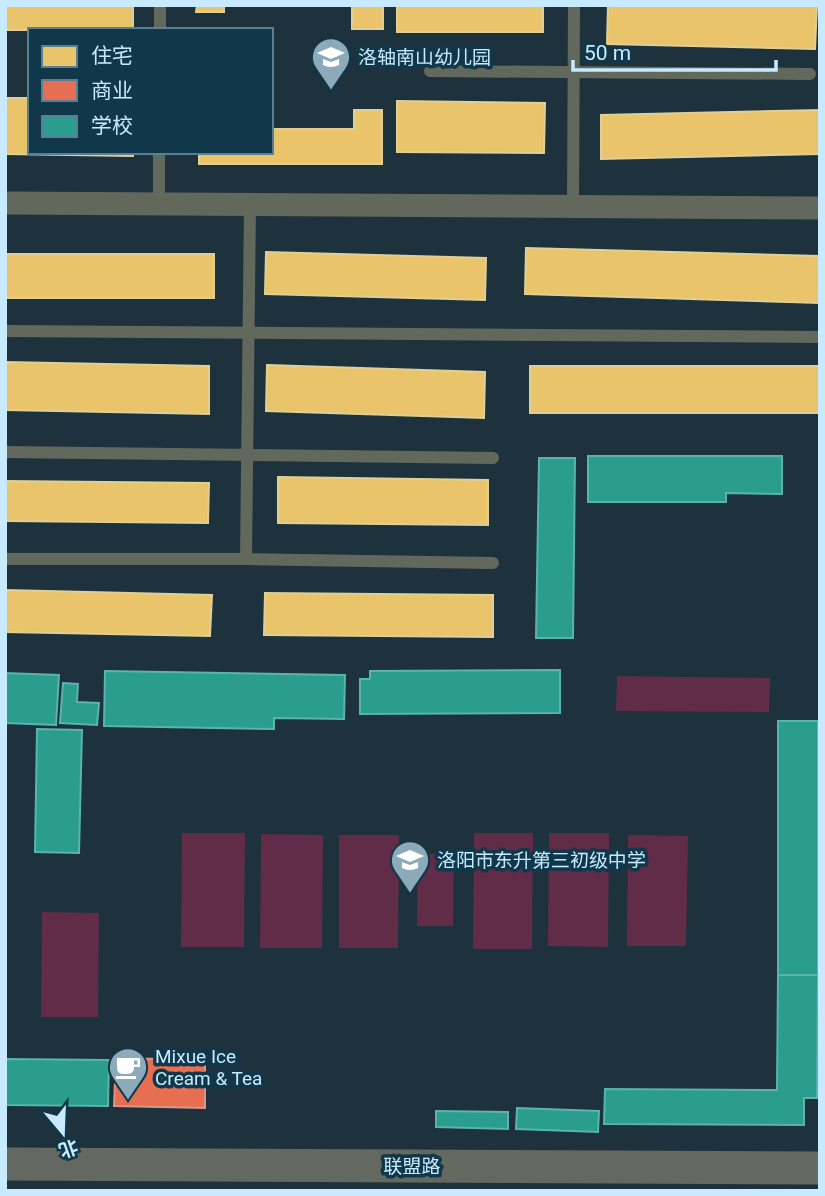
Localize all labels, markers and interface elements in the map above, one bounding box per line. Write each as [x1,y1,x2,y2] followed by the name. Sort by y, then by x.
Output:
[28,28,273,154] legend
[573,28,776,72] scale bar
[310,36,352,91] school or university icon: 洛轴南山幼儿园
[584,41,631,65] text: 50 m
[91,44,133,68] text: 住宅
[358,46,491,69] place label: 洛轴南山幼儿园
[91,79,133,103] text: 商业
[91,114,133,138] text: 学校
[389,839,431,894] school or university icon: 洛阳市东升第三初级中学
[437,849,646,872] place label: 洛阳市东升第三初级中学
[155,1045,262,1090] place label: Mixue Ice Cream & Tea
[107,1046,149,1101] cafe icon: Mixue Ice Cream & Tea
[28,1098,98,1168] north arrow
[56,1135,81,1163] text: 北
[383,1155,441,1178] street label: 联盟路

